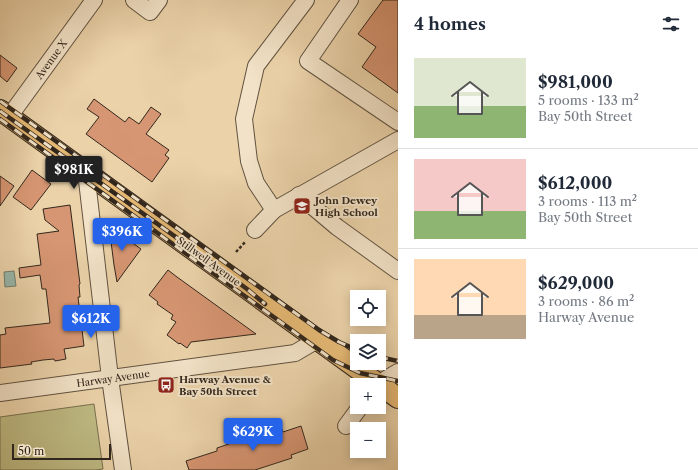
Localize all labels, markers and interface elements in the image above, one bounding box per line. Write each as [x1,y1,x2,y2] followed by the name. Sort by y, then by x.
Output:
[660,13,682,35] icon: filters
[414,14,486,34] text: 4 homes
[32,37,70,82] street label: Avenue X
[538,72,613,92] text: $981,000
[446,74,494,122] icon: home
[538,92,639,108] text: 5 rooms · 133 m²
[538,108,632,124] text: Bay 50th Street
[46,156,102,190] pin: $981K
[54,161,94,177] text: $981K
[538,173,612,193] text: $612,000
[446,175,494,223] icon: home
[538,193,637,209] text: 3 rooms · 113 m²
[313,194,378,219] place label: John Dewey High School
[292,196,312,216] school or university icon: John Dewey High School
[538,209,632,225] text: Bay 50th Street
[94,218,150,252] pin: $396K
[102,223,142,239] text: $396K
[174,234,243,289] street label: Stillwell Avenue
[538,273,614,293] text: $629,000
[446,275,494,323] icon: home
[350,290,386,458] map controls
[350,290,386,326] button: locate
[538,293,634,309] text: 3 rooms · 86 m²
[63,305,119,339] pin: $612K
[538,309,634,325] text: Harway Avenue
[72,310,110,326] text: $612K
[350,334,386,370] button: layers
[75,367,151,390] street label: Harway Avenue
[179,373,271,398] place label: Harway Avenue & Bay 50th Street
[156,375,176,395] bus stop icon: Harway Avenue & Bay 50th Street
[350,378,386,414] button: +
[225,418,281,452] pin: $629K
[350,422,386,458] button: −
[233,423,273,439] text: $629K
[12,442,111,461] scale bar
[18,444,44,458] text: 50 m

